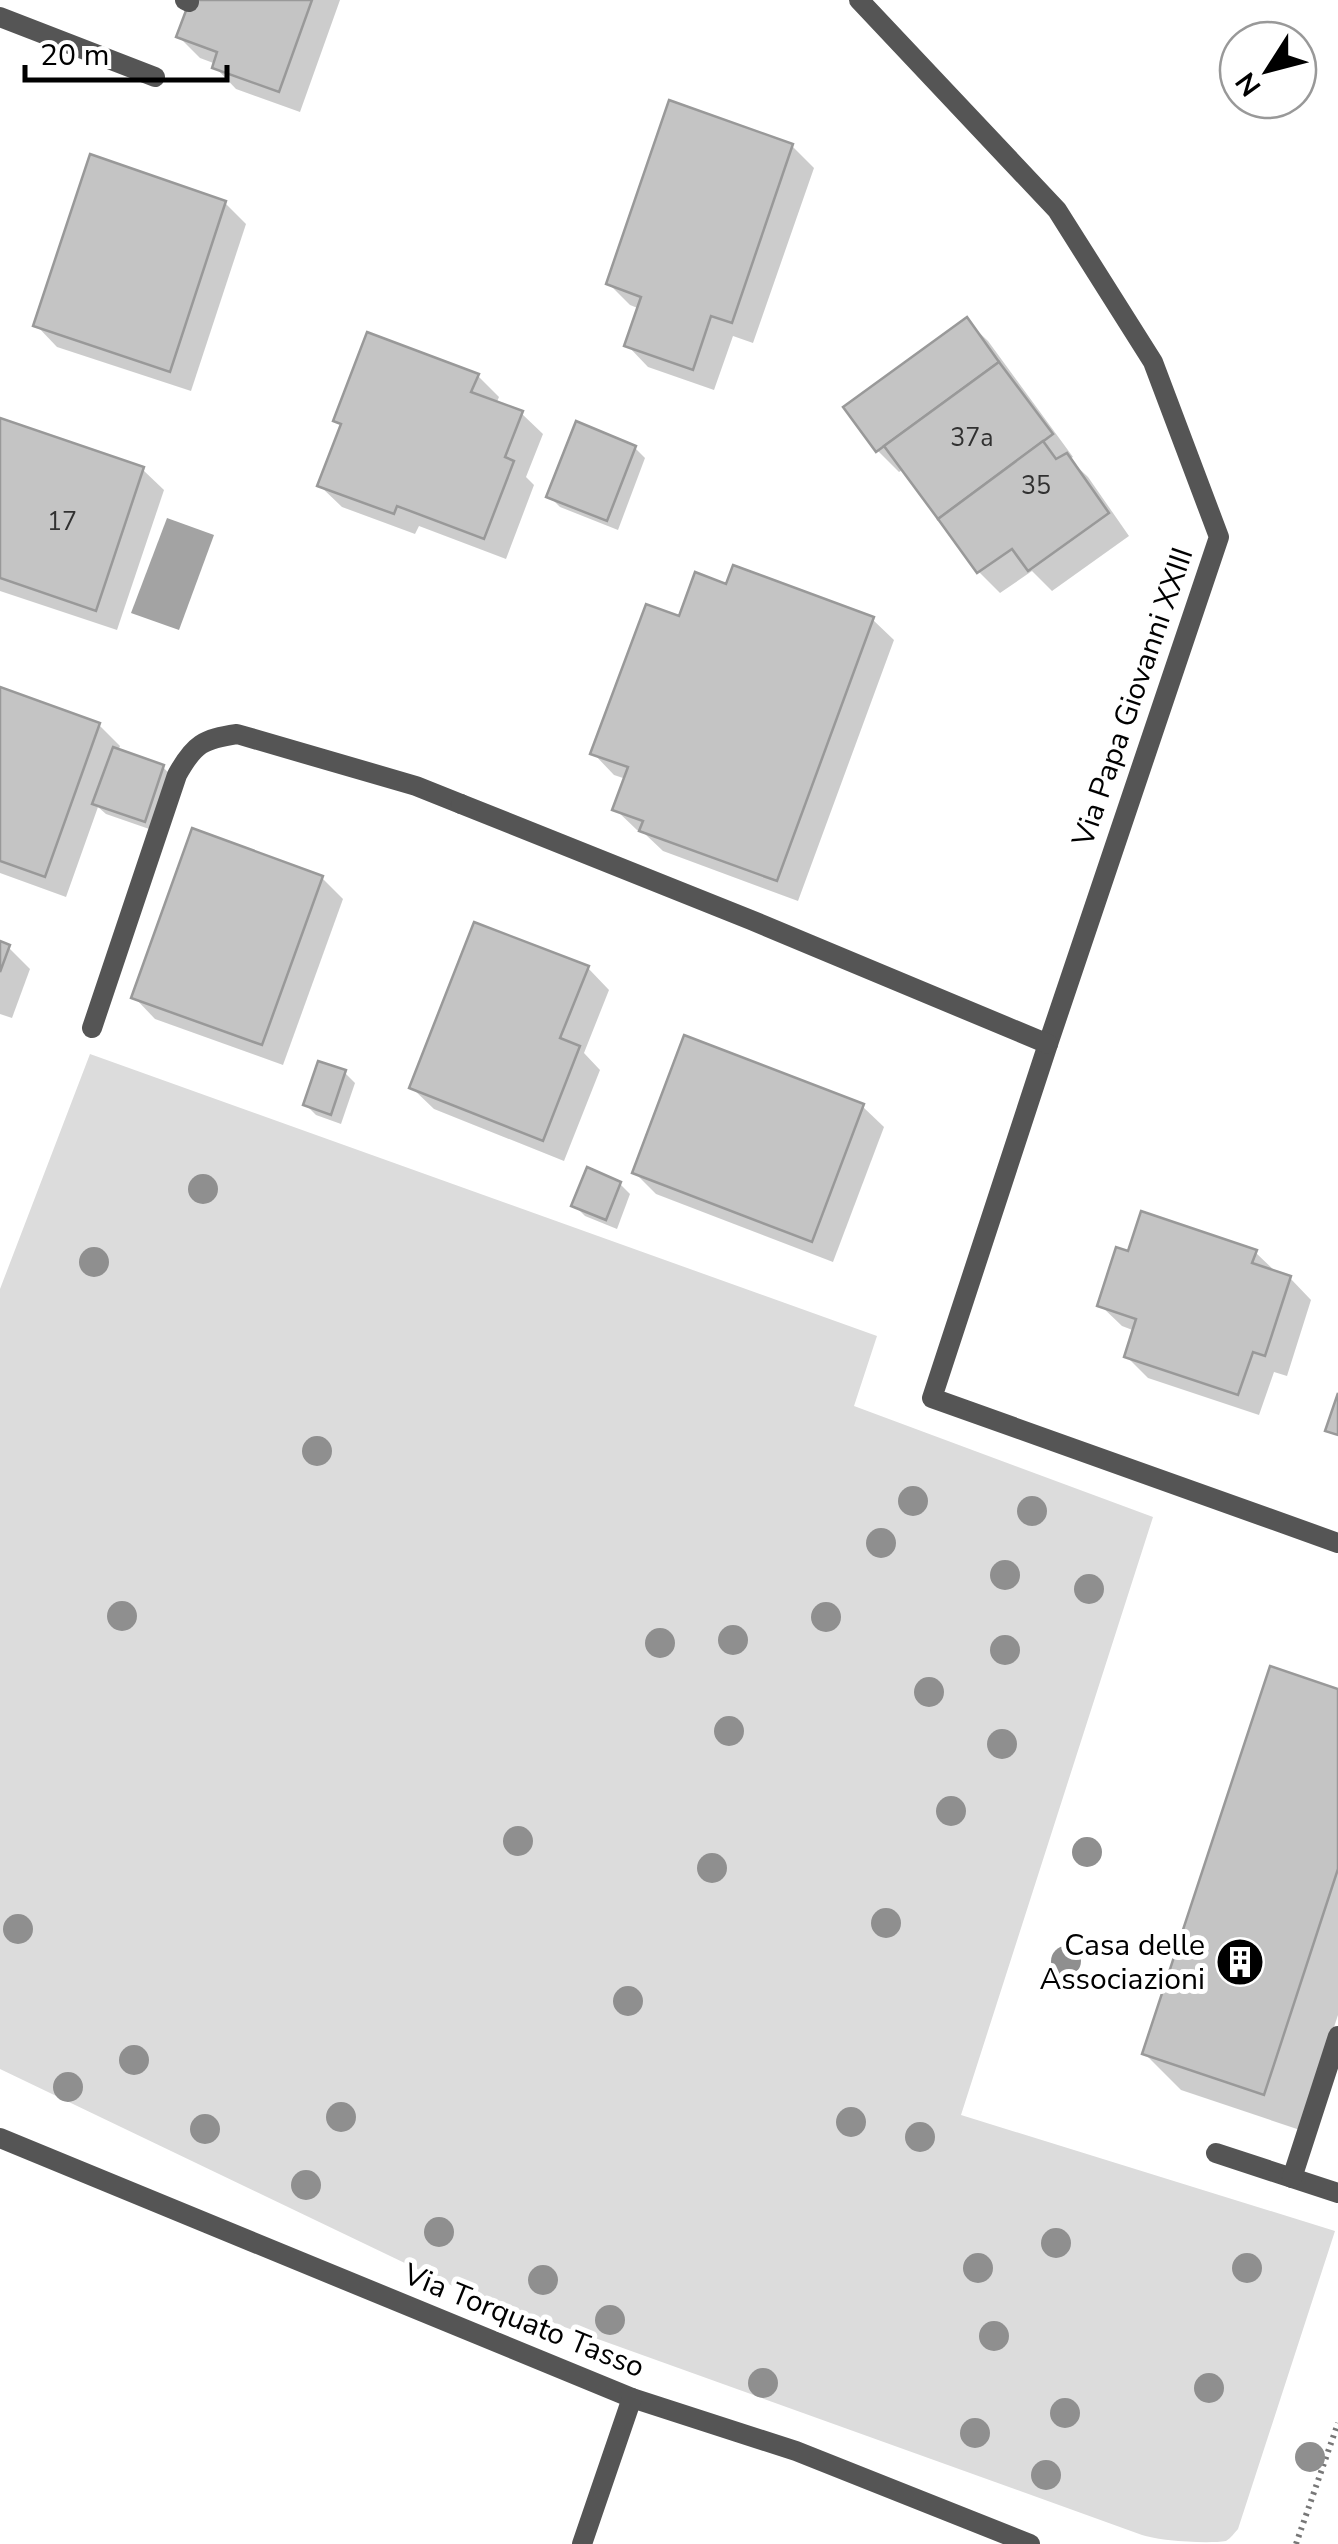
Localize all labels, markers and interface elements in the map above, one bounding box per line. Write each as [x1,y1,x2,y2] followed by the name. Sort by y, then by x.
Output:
[25,20,228,82] scale bar
[1218,20,1318,120] north arrow
[40,35,109,76] text: 20 m
[1227,64,1270,104] text: N
[950,421,994,455] house number: 37a
[1021,469,1051,503] house number: 35
[47,505,77,539] house number: 17
[1062,542,1203,853] street label: Via Papa Giovanni XXIII
[1040,1925,1205,2000] place label: Casa delle Associazioni
[1214,1936,1266,1988] building icon: Casa delle Associazioni
[397,2254,651,2388] street label: Via Torquato Tasso

